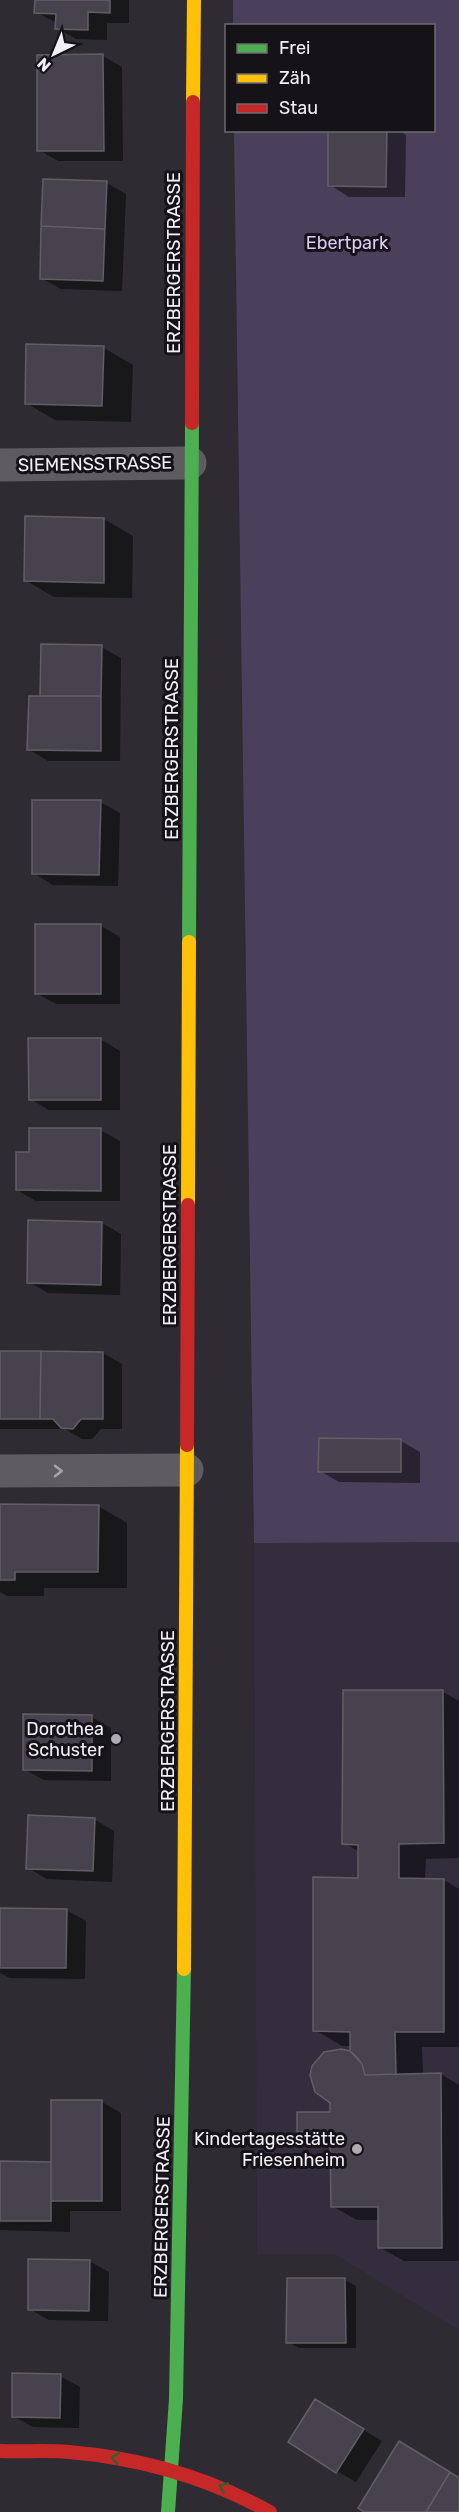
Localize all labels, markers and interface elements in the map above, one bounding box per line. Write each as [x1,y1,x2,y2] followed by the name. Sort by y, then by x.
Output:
[24,24,84,84] north arrow
[225,24,435,132] legend
[279,37,310,59] text: Frei
[33,54,55,75] text: N
[279,67,311,89] text: Zäh
[279,97,318,119] text: Stau
[163,172,185,354] street label: ERZBERGERSTRASSE
[306,232,389,254] park label: Ebertpark
[18,452,172,476] street label: SIEMENSSTRASSE
[161,658,183,840] street label: ERZBERGERSTRASSE
[159,1144,181,1326] street label: ERZBERGERSTRASSE
[54,1465,63,1477] one-way arrow
[157,1630,179,1812] street label: ERZBERGERSTRASSE
[26,1718,104,1761] place label: Dorothea Schuster
[109,1732,123,1746] marker: Dorothea Schuster
[149,2116,175,2298] street label: ERZBERGERSTRASSE
[194,2128,345,2171] place label: Kindertagesstätte Friesenheim
[350,2142,364,2156] marker: Kindertagesstätte Friesenheim
[111,2453,120,2465] one-way arrow
[218,2482,229,2494] one-way arrow

